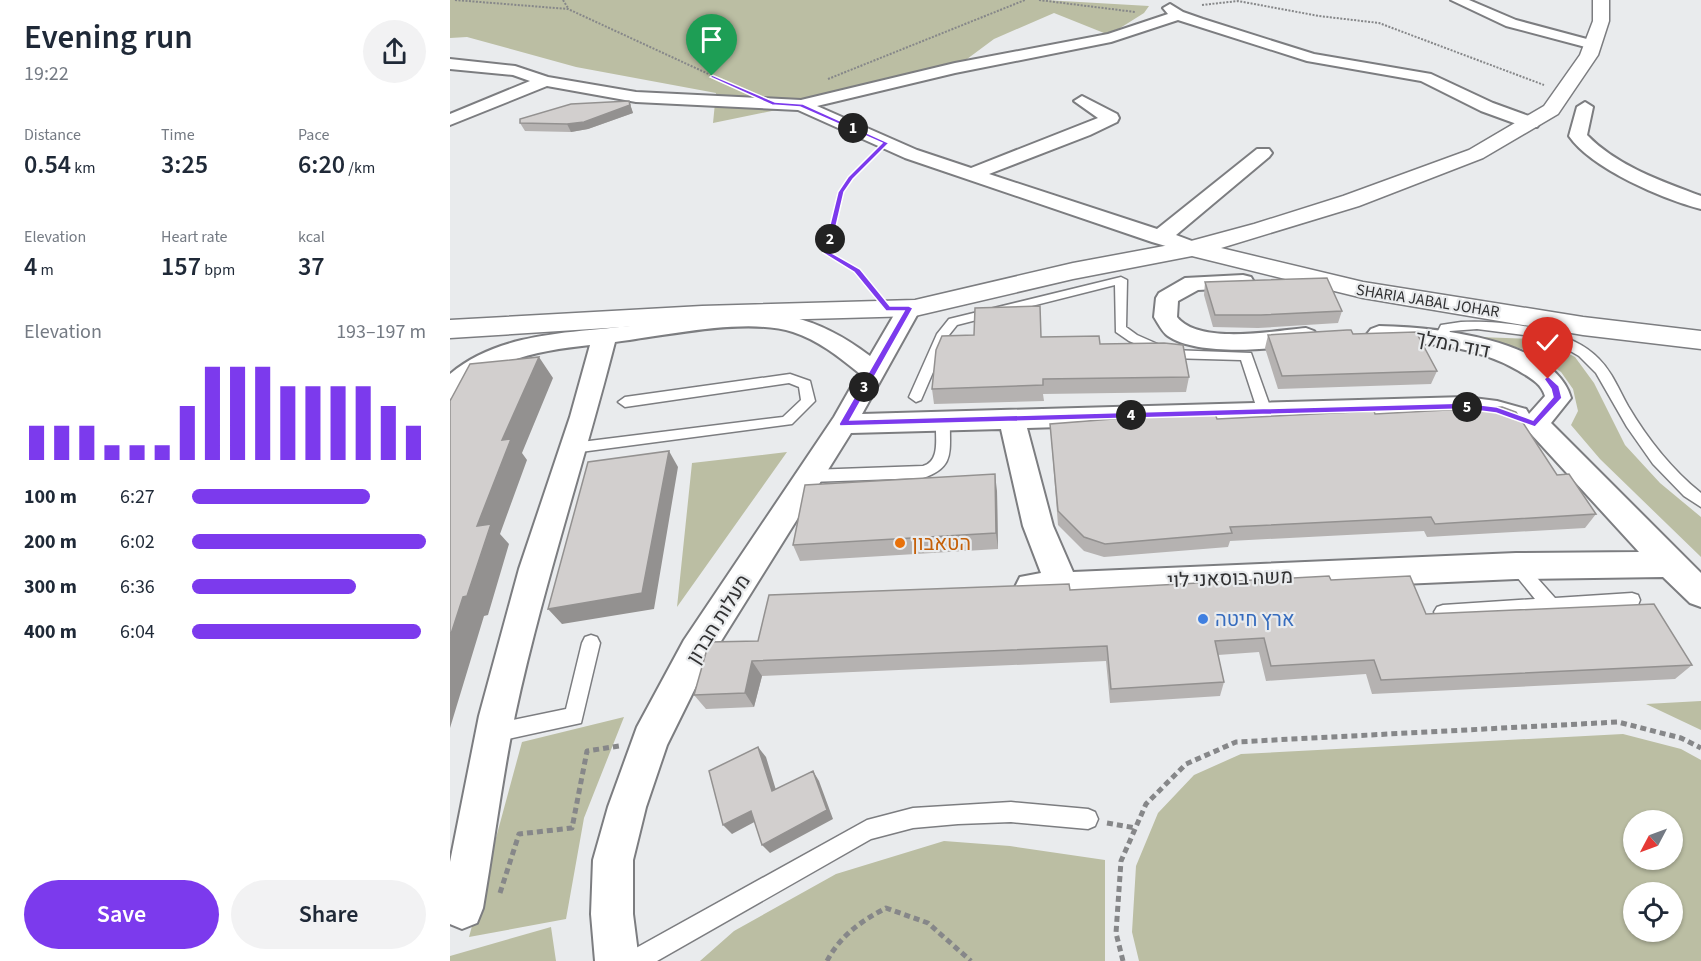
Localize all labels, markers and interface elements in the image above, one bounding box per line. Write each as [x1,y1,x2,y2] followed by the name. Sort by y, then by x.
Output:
[24,14,193,61] text: Evening run
[686,14,737,76] pin
[363,20,426,83] button: share
[695,23,728,56] icon: arrive
[24,60,69,88] text: 19:22
[838,113,868,143] pin: 1
[849,117,857,139] text: 1
[24,124,81,146] text: Distance
[161,124,195,146] text: Time
[298,124,329,146] text: Pace
[24,146,71,183] text: 0.54
[161,146,208,183] text: 3:25
[298,146,345,183] text: 6:20
[71,157,96,179] text: km
[345,157,375,179] text: /km
[815,224,845,254] pin: 2
[24,226,86,248] text: Elevation
[161,226,228,248] text: Heart rate
[298,226,325,248] text: kcal
[826,228,834,250] text: 2
[24,248,37,285] text: 4
[161,248,201,285] text: 157
[298,248,325,285] text: 37
[37,259,54,281] text: m
[201,259,235,281] text: bpm
[1355,279,1501,323] street label: SHARIA JABAL JOHAR
[1522,317,1573,379] pin
[24,318,102,346] text: Elevation
[336,318,426,346] text: 193–197 m
[1413,324,1492,366] street label: דוד המלך
[1531,326,1564,359] icon: check
[849,372,879,402] pin: 3
[860,376,868,398] text: 3
[1452,392,1482,422] pin: 5
[1463,396,1471,418] text: 5
[1116,400,1146,430] pin: 4
[1127,404,1135,426] text: 4
[24,483,77,511] text: 100 m
[120,483,155,511] text: 6:27
[24,528,77,556] text: 200 m
[120,528,155,556] text: 6:02
[912,530,971,558] place label: הטאבון
[893,536,907,550] marker: הטאבון
[1167,563,1293,595] street label: משה בוסאני לוי
[680,569,757,670] street label: מעלות חברון
[24,573,77,601] text: 300 m
[120,573,155,601] text: 6:36
[1215,606,1295,634] place label: ארץ חיטה
[1196,612,1210,626] marker: ארץ חיטה
[24,618,77,646] text: 400 m
[120,618,155,646] text: 6:04
[1623,810,1683,870] north arrow
[1623,810,1683,942] map controls
[24,880,219,949] button: Save
[231,880,426,949] button: Share
[1623,882,1683,942] button: locate

